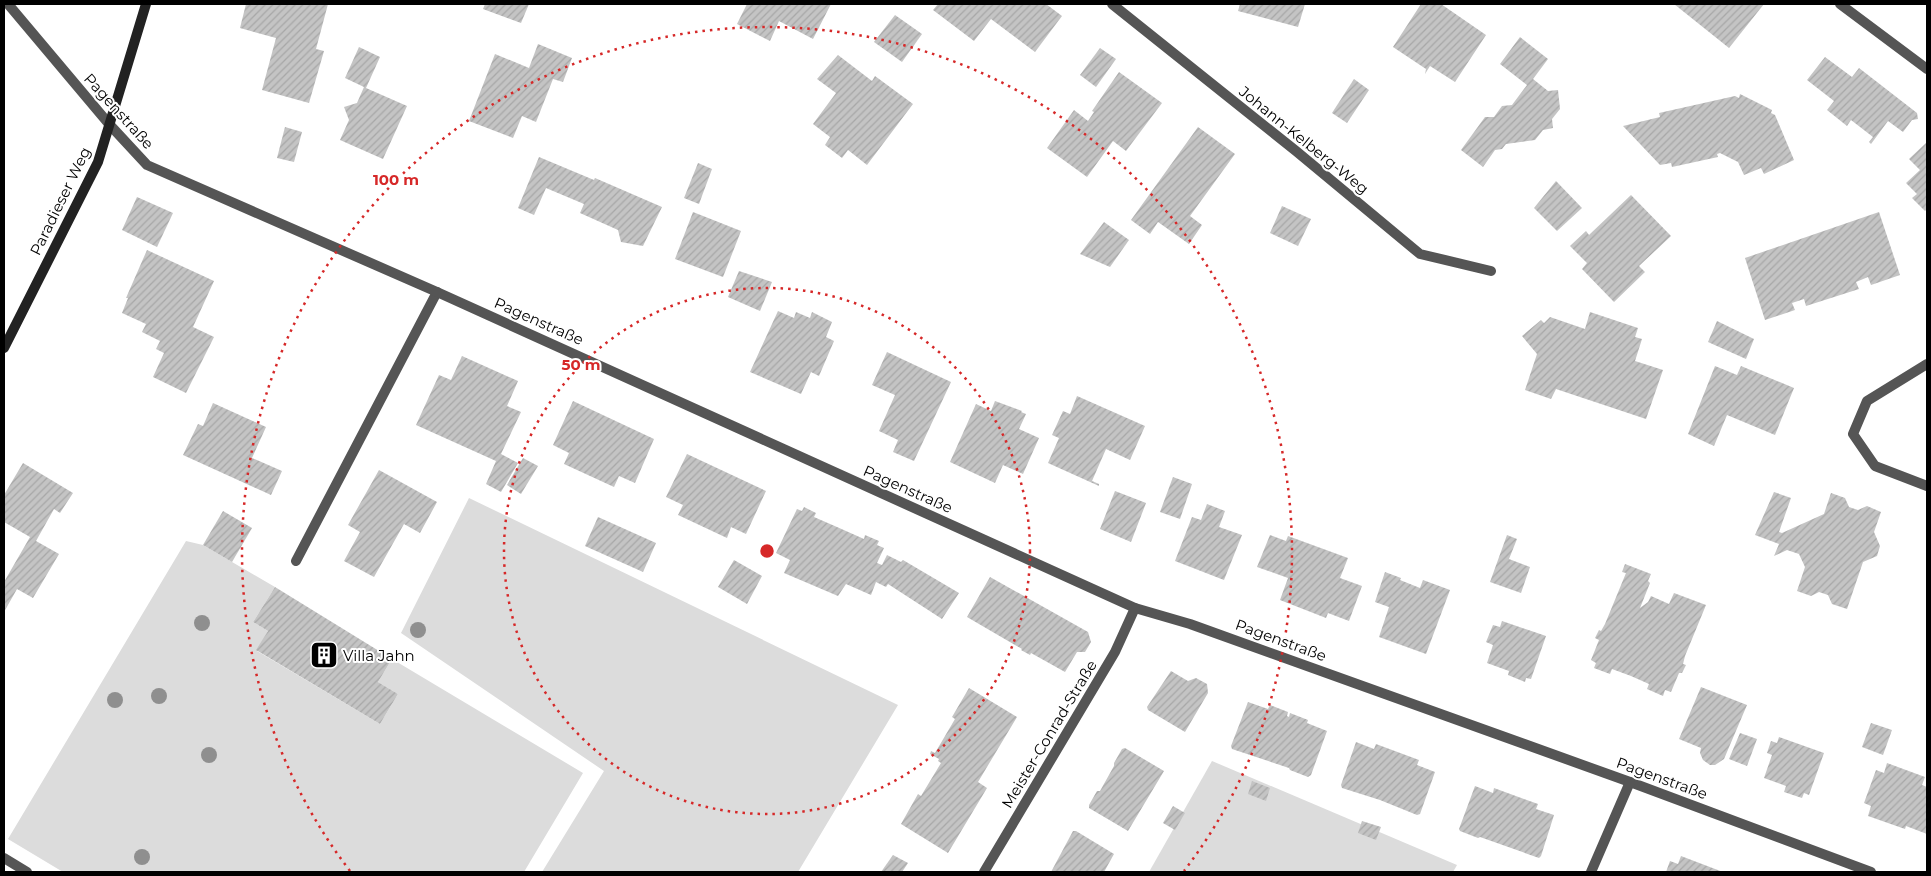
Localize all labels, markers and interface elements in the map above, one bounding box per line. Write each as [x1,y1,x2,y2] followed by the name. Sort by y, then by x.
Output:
[80,69,158,153] street label: Pagenstraße
[1235,81,1373,198] street label: Johann-Kelberg-Weg
[26,144,94,258] street label: Paradieser Weg
[373,170,419,189] text: 100 m
[491,293,587,349] street label: Pagenstraße
[561,355,601,374] text: 50 m
[860,461,956,517] street label: Pagenstraße
[758,542,776,560] centre of rings
[1233,615,1329,665] street label: Pagenstraße
[309,640,339,670] building icon: Villa Jahn
[343,646,415,665] place label: Villa Jahn
[997,656,1101,812] street label: Meister-Conrad-Straße
[1614,753,1710,803] street label: Pagenstraße

